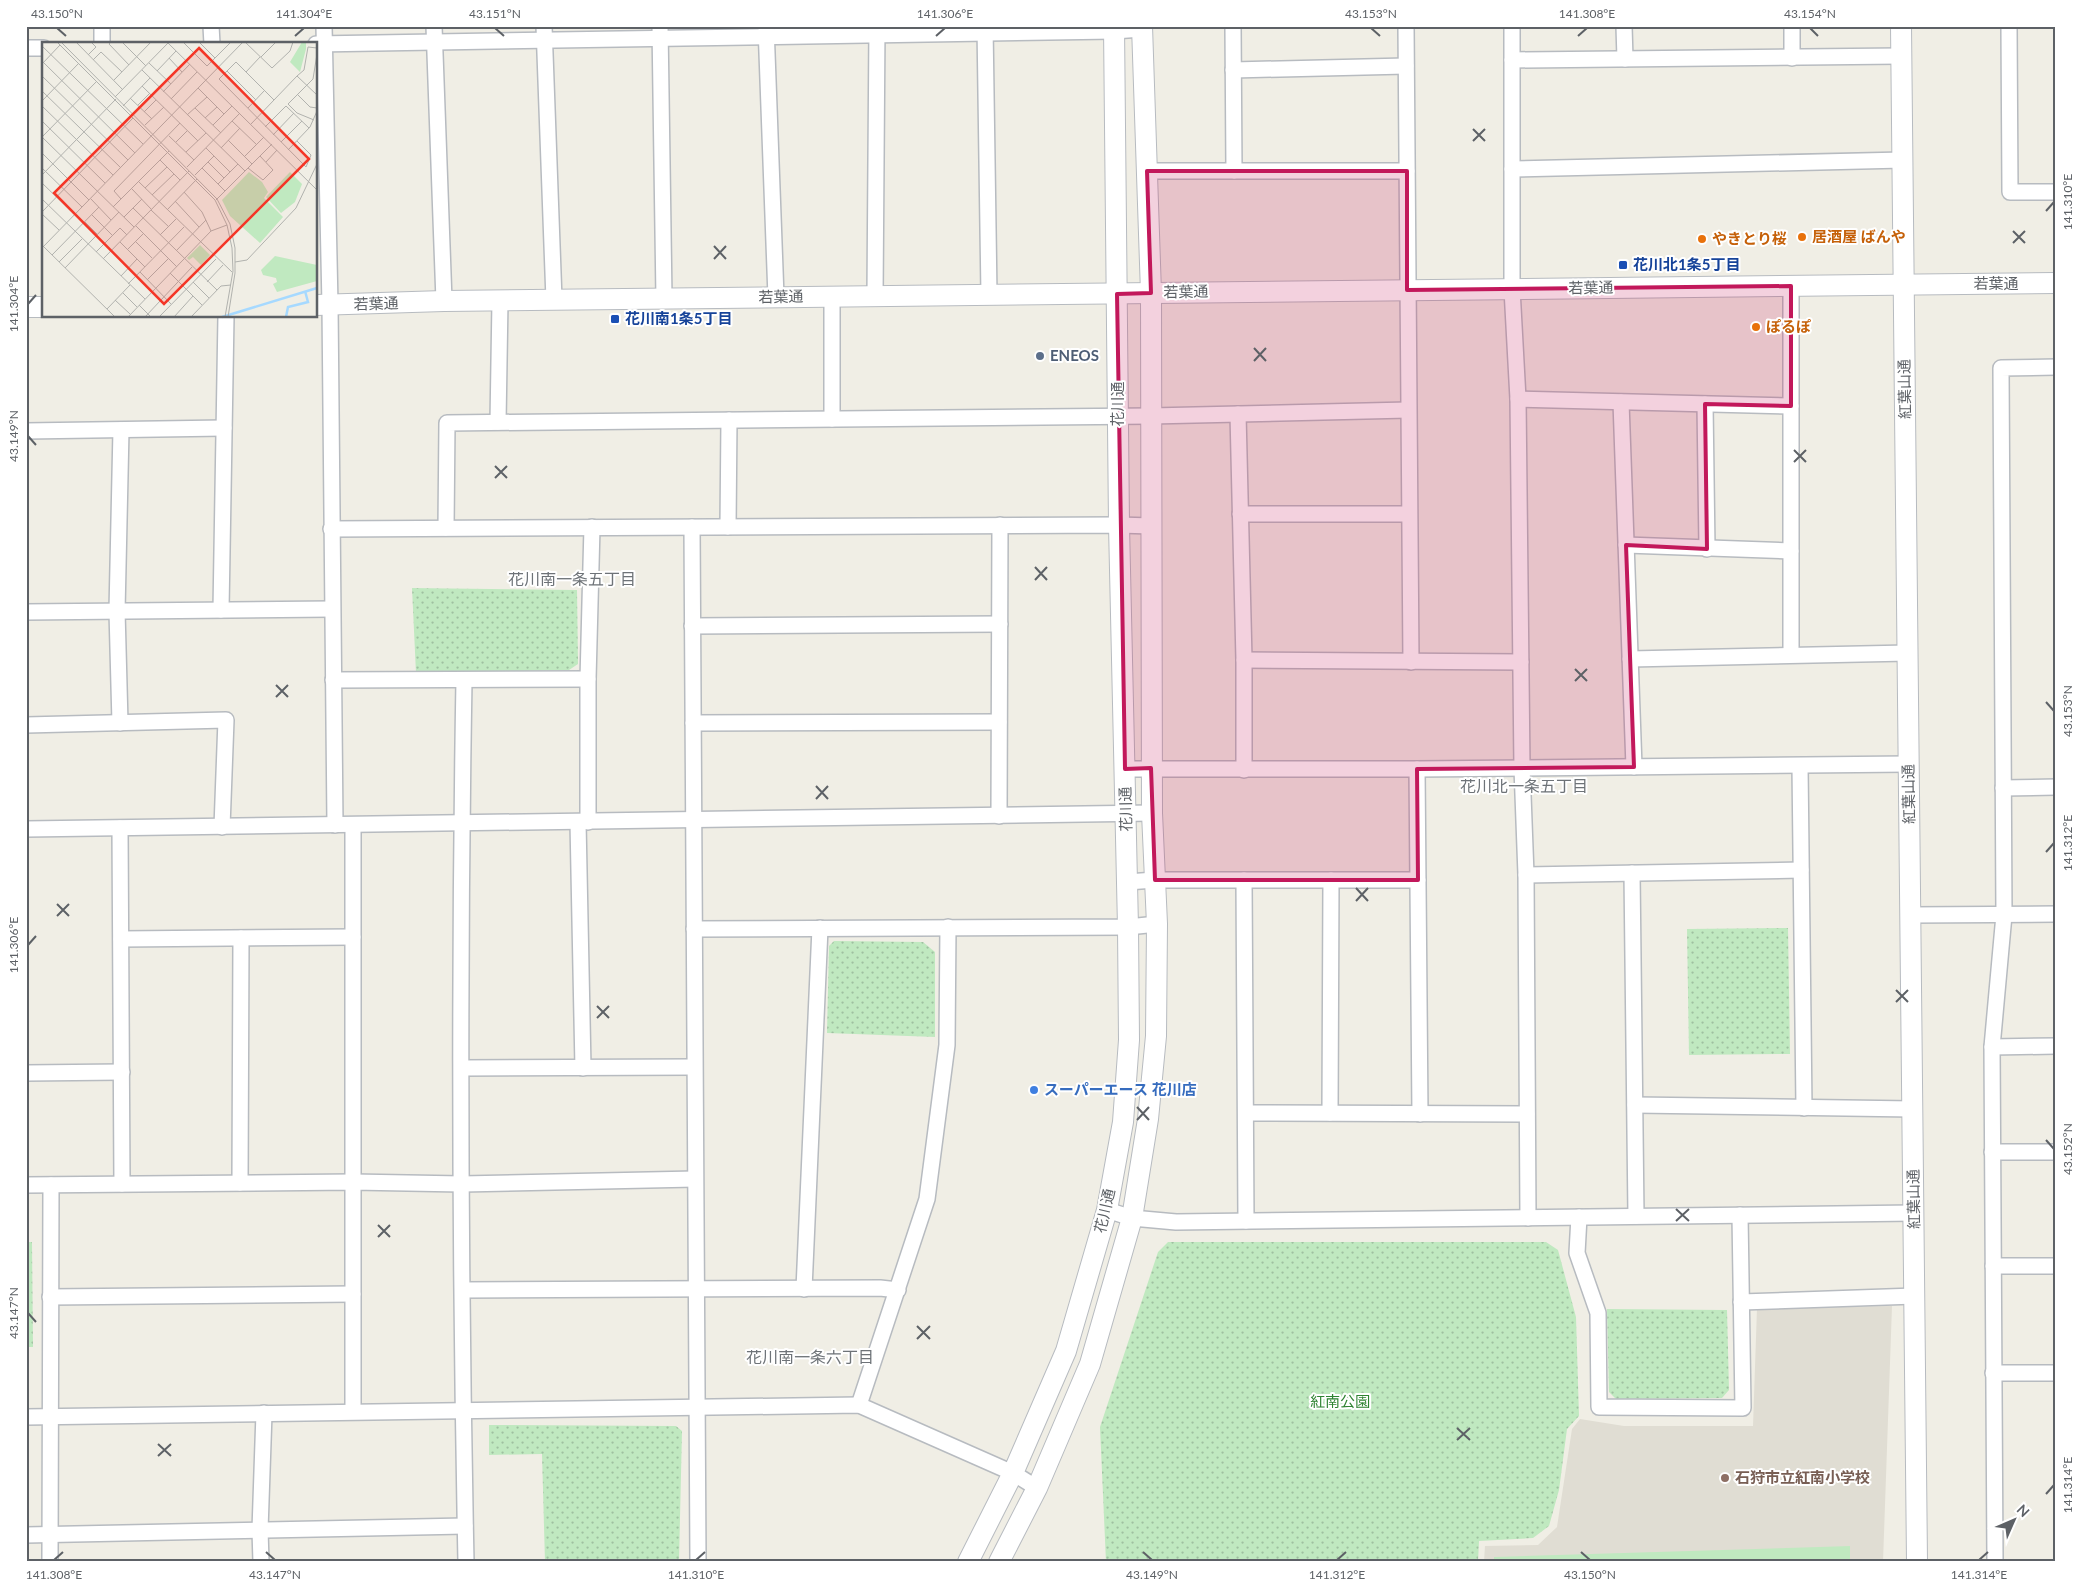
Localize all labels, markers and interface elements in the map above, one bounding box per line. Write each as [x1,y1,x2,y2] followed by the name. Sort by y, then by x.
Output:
[31,6,83,21] text: 43.150°N
[276,6,332,21] text: 141.304°E
[469,6,521,21] text: 43.151°N
[917,6,973,21] text: 141.306°E
[1345,6,1397,21] text: 43.153°N
[1559,6,1615,21] text: 141.308°E
[1784,6,1836,21] text: 43.154°N
[42,42,318,318] inset map
[2060,174,2075,230] text: 141.310°E
[1812,227,1906,245] place label: 居酒屋 ばんや
[1712,229,1787,247] place label: やきとり桜
[1796,231,1808,243] marker: 居酒屋 ばんや
[1696,233,1708,245] marker: やきとり桜
[1633,255,1740,273] place label: 花川北1条5丁目
[1617,259,1629,271] marker: 花川北1条5丁目
[1973,274,2019,292] street label: 若葉通
[6,276,21,332] text: 141.304°E
[1568,278,1614,296] street label: 若葉通
[1163,282,1209,300] street label: 若葉通
[758,287,804,305] street label: 若葉通
[353,293,399,313] street label: 若葉通
[625,309,732,327] place label: 花川南1条5丁目
[609,313,621,325] marker: 花川南1条5丁目
[1766,317,1811,335] place label: ぽるぽ
[1750,321,1762,333] marker: ぽるぽ
[1050,346,1099,364] place label: ENEOS
[1034,350,1046,362] marker: ENEOS
[1894,359,1914,419] street label: 紅葉山通
[1108,381,1126,427] street label: 花川通
[6,410,21,462] text: 43.149°N
[508,569,636,588] district label: 花川南一条五丁目
[2060,685,2075,737] text: 43.153°N
[1898,764,1918,824] street label: 紅葉山通
[1460,776,1588,795] district label: 花川北一条五丁目
[1116,786,1134,832] street label: 花川通
[2060,815,2075,871] text: 141.312°E
[6,917,21,973] text: 141.306°E
[1044,1080,1197,1098] place label: スーパーエース 花川店
[1028,1084,1040,1096] marker: スーパーエース 花川店
[2060,1123,2075,1175] text: 43.152°N
[1903,1169,1923,1229] street label: 紅葉山通
[1090,1187,1118,1235] street label: 花川通
[6,1287,21,1339] text: 43.147°N
[746,1347,874,1366] district label: 花川南一条六丁目
[1310,1392,1370,1410] park label: 紅南公園
[2060,1457,2075,1513] text: 141.314°E
[1735,1468,1870,1486] place label: 石狩市立紅南小学校
[1719,1472,1731,1484] marker: 石狩市立紅南小学校
[1990,1496,2040,1546] north arrow
[2014,1501,2033,1520] text: N
[26,1567,82,1582] text: 141.308°E
[249,1567,301,1582] text: 43.147°N
[668,1567,724,1582] text: 141.310°E
[1126,1567,1178,1582] text: 43.149°N
[1309,1567,1365,1582] text: 141.312°E
[1564,1567,1616,1582] text: 43.150°N
[1951,1567,2007,1582] text: 141.314°E

